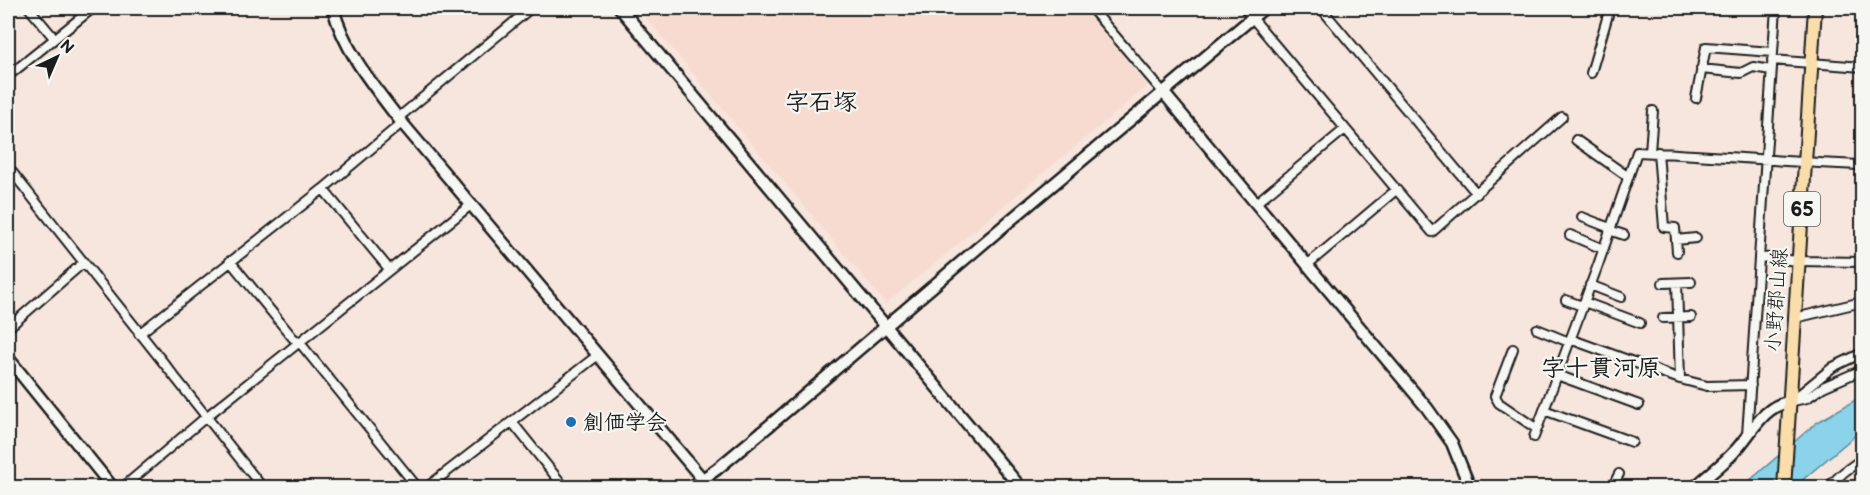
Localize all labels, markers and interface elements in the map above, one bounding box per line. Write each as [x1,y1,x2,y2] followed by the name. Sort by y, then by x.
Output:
[27,27,87,87] north arrow
[55,36,77,58] text: N
[785,88,857,117] district label: 字石塚
[1784,192,1820,226] road number: 65
[1760,247,1793,353] street label: 小野郡山線
[1541,354,1661,383] district label: 字十貫河原
[583,410,667,435] place label: 創価学会
[564,415,578,429] marker: 創価学会

